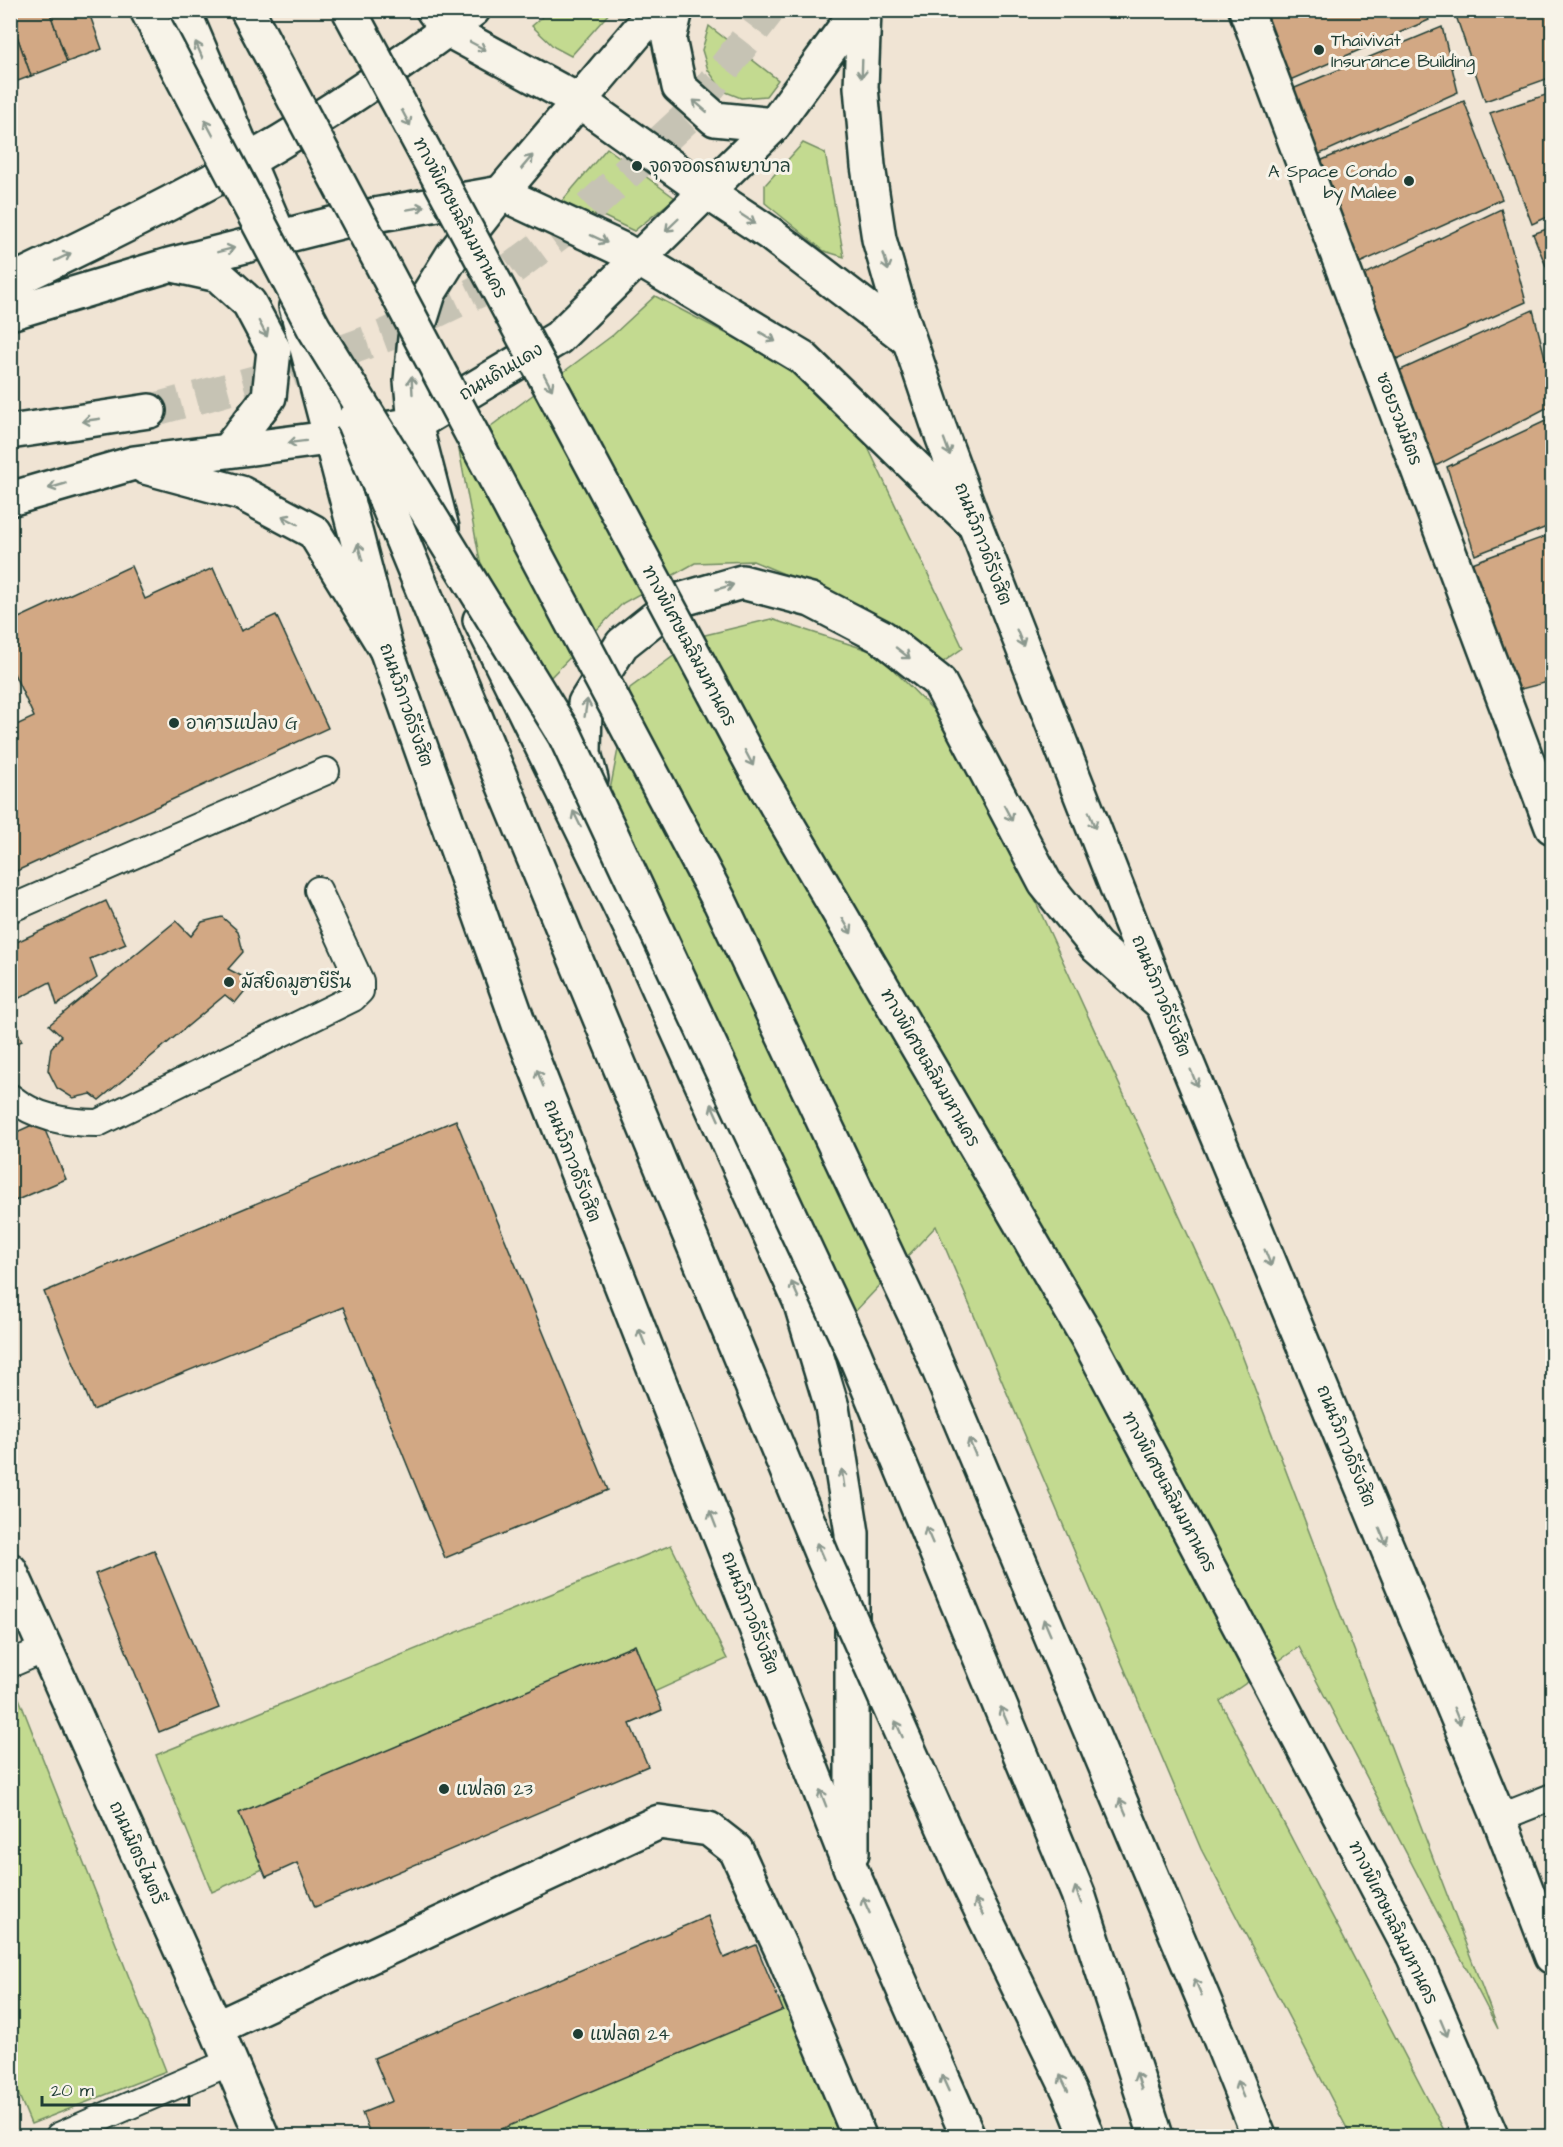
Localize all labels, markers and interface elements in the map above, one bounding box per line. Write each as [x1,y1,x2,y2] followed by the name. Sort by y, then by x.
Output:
[1331,28,1475,75] place label: Thaivivat Insurance Building
[469,40,486,52] one-way arrow
[193,41,205,59] one-way arrow
[1312,43,1326,57] marker: Thaivivat Insurance Building
[856,58,867,78] one-way arrow
[693,99,708,113] one-way arrow
[401,108,412,126] one-way arrow
[203,119,214,137] one-way arrow
[407,133,513,303] street label: ทางพิเศษเฉลิมมหานคร
[649,154,791,180] place label: จุดจอดรถพยาบาล
[520,155,534,170] one-way arrow
[630,159,644,173] marker: จุดจอดรถพยาบาล
[1268,159,1397,206] place label: A Space Condo by Malee
[1402,174,1416,188] marker: A Space Condo by Malee
[405,202,425,213] one-way arrow
[739,213,756,225] one-way arrow
[665,218,680,232] one-way arrow
[590,234,608,246] one-way arrow
[216,244,235,256] one-way arrow
[54,250,72,262] one-way arrow
[880,252,892,271] one-way arrow
[257,320,269,337] one-way arrow
[759,331,776,343] one-way arrow
[454,337,548,407] street label: ถนนดินแดง
[1370,369,1428,469] street label: ซอยรวมมิตร
[542,373,554,390] one-way arrow
[406,376,417,396] one-way arrow
[82,414,102,425] one-way arrow
[288,436,307,447] one-way arrow
[942,437,953,456] one-way arrow
[948,479,1018,609] street label: ถนนวิภาวดีรังสิต
[48,480,67,492] one-way arrow
[282,514,300,525] one-way arrow
[354,543,365,562] one-way arrow
[636,561,742,731] street label: ทางพิเศษเฉลิมมหานคร
[715,581,734,592] one-way arrow
[1015,629,1026,647] one-way arrow
[373,640,439,770] street label: ถนนวิภาวดีรังสิต
[894,647,910,660] one-way arrow
[581,699,592,718] one-way arrow
[186,711,298,736] place label: อาคารแปลง G
[167,716,181,730] marker: อาคารแปลง G
[744,748,755,766] one-way arrow
[1003,804,1014,822] one-way arrow
[1087,810,1098,829] one-way arrow
[571,811,582,829] one-way arrow
[841,917,853,934] one-way arrow
[1125,931,1197,1061] street label: ถนนวิภาวดีรังสิต
[241,970,351,996] place label: มัสยิดมูฮายีรีน
[222,975,236,989] marker: มัสยิดมูฮายีรีน
[874,984,986,1152] street label: ทางพิเศษเฉลิมมหานคร
[533,1069,544,1087] one-way arrow
[1189,1069,1200,1087] one-way arrow
[537,1096,607,1226] street label: ถนนวิภาวดีรังสิต
[708,1104,720,1122] one-way arrow
[1263,1249,1274,1267] one-way arrow
[789,1281,801,1299] one-way arrow
[635,1329,646,1347] one-way arrow
[1310,1381,1382,1511] street label: ถนนวิภาวดีรังสิต
[1116,1407,1222,1577] street label: ทางพิเศษเฉลิมมหานคร
[966,1439,977,1457] one-way arrow
[838,1469,849,1489] one-way arrow
[707,1510,718,1529] one-way arrow
[923,1526,934,1545] one-way arrow
[1378,1526,1389,1544] one-way arrow
[814,1542,825,1561] one-way arrow
[715,1548,785,1678] street label: ถนนวิภาวดีรังสิต
[1041,1618,1052,1637] one-way arrow
[998,1706,1009,1725] one-way arrow
[1452,1706,1463,1725] one-way arrow
[893,1721,905,1739] one-way arrow
[456,1777,533,1802] place label: แฟลต 23
[437,1782,451,1796] marker: แฟลต 23
[817,1789,828,1808] one-way arrow
[103,1797,172,1909] street label: ถนนมิตรไมตรี
[1117,1798,1128,1817] one-way arrow
[1342,1837,1444,2009] street label: ทางพิเศษเฉลิมมหานคร
[1072,1886,1083,1905] one-way arrow
[860,1896,871,1914] one-way arrow
[973,1898,985,1916] one-way arrow
[1192,1978,1203,1996] one-way arrow
[1439,2018,1450,2036] one-way arrow
[590,2022,670,2047] place label: แฟลต 24
[571,2027,585,2041] marker: แฟลต 24
[42,2069,189,2107] scale bar
[1133,2072,1144,2091] one-way arrow
[939,2074,950,2093] one-way arrow
[1058,2074,1070,2092] one-way arrow
[51,2078,94,2103] text: 20 m
[1234,2080,1245,2098] one-way arrow

